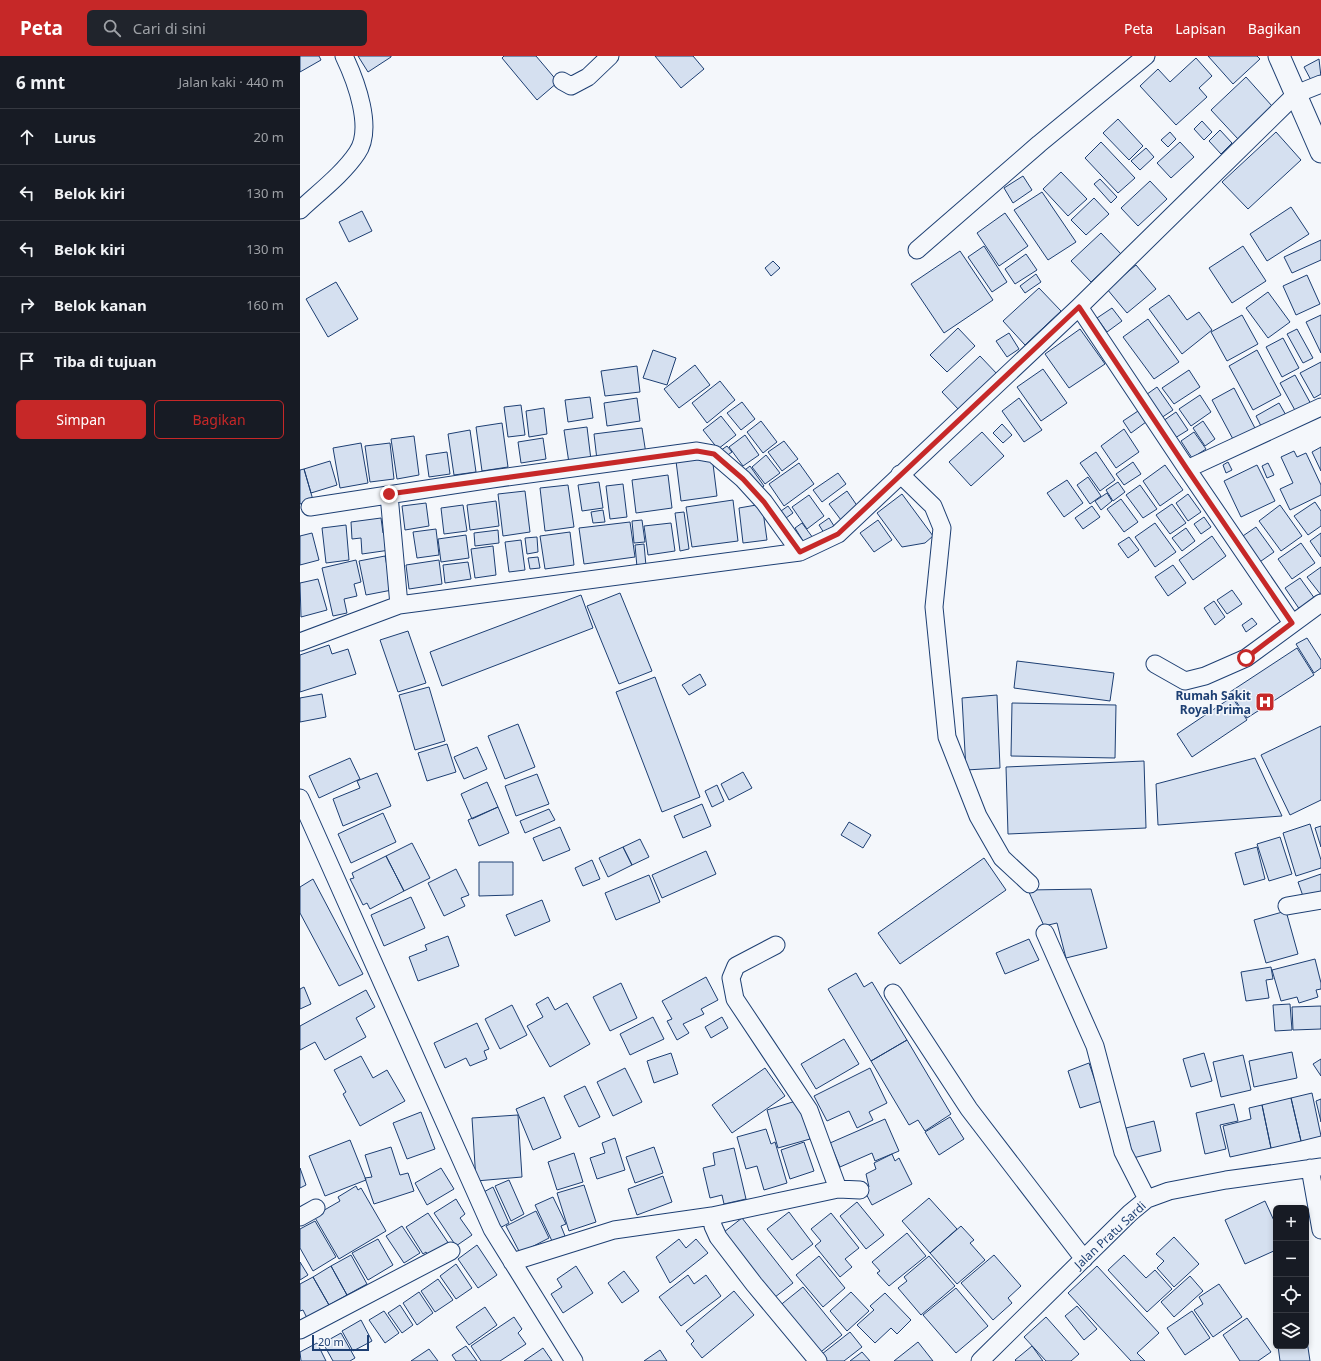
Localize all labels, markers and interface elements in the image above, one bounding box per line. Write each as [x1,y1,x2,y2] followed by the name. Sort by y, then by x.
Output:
[87,10,367,46] search box
[20,15,63,41] text: Peta
[101,17,123,39] icon: search
[133,18,206,38] text: Cari di sini
[1124,19,1153,38] text: Peta
[1175,19,1226,38] text: Lapisan
[1248,19,1301,38] text: Bagikan
[16,71,65,94] text: 6 mnt
[178,73,284,91] text: Jalan kaki · 440 m
[16,126,38,148] icon: ahead
[54,127,96,147] text: Lurus
[254,128,284,146] text: 20 m
[16,182,38,204] icon: left
[54,183,125,203] text: Belok kiri
[246,184,284,202] text: 130 m
[16,238,38,260] icon: left
[54,239,125,259] text: Belok kiri
[246,240,284,258] text: 130 m
[16,294,38,316] icon: right
[54,295,147,315] text: Belok kanan
[246,296,284,314] text: 160 m
[16,350,38,372] icon: arrive
[54,351,157,371] text: Tiba di tujuan
[16,400,146,439] button: Simpan
[154,400,284,439] button: Bagikan
[380,485,398,503] route end
[1237,649,1255,667] route start
[1175,687,1251,718] place label: Rumah Sakit Royal Prima
[1254,691,1276,713] hospital icon: Rumah Sakit Royal Prima
[1070,1197,1150,1273] street label: Jalan Pratu Sardi
[1273,1205,1309,1349] map controls
[1273,1205,1309,1241] button: +
[1273,1241,1309,1277] button: −
[1273,1277,1309,1313] button: locate
[1273,1313,1309,1349] button: layers
[312,1333,369,1352] scale bar
[318,1334,344,1349] text: 20 m

